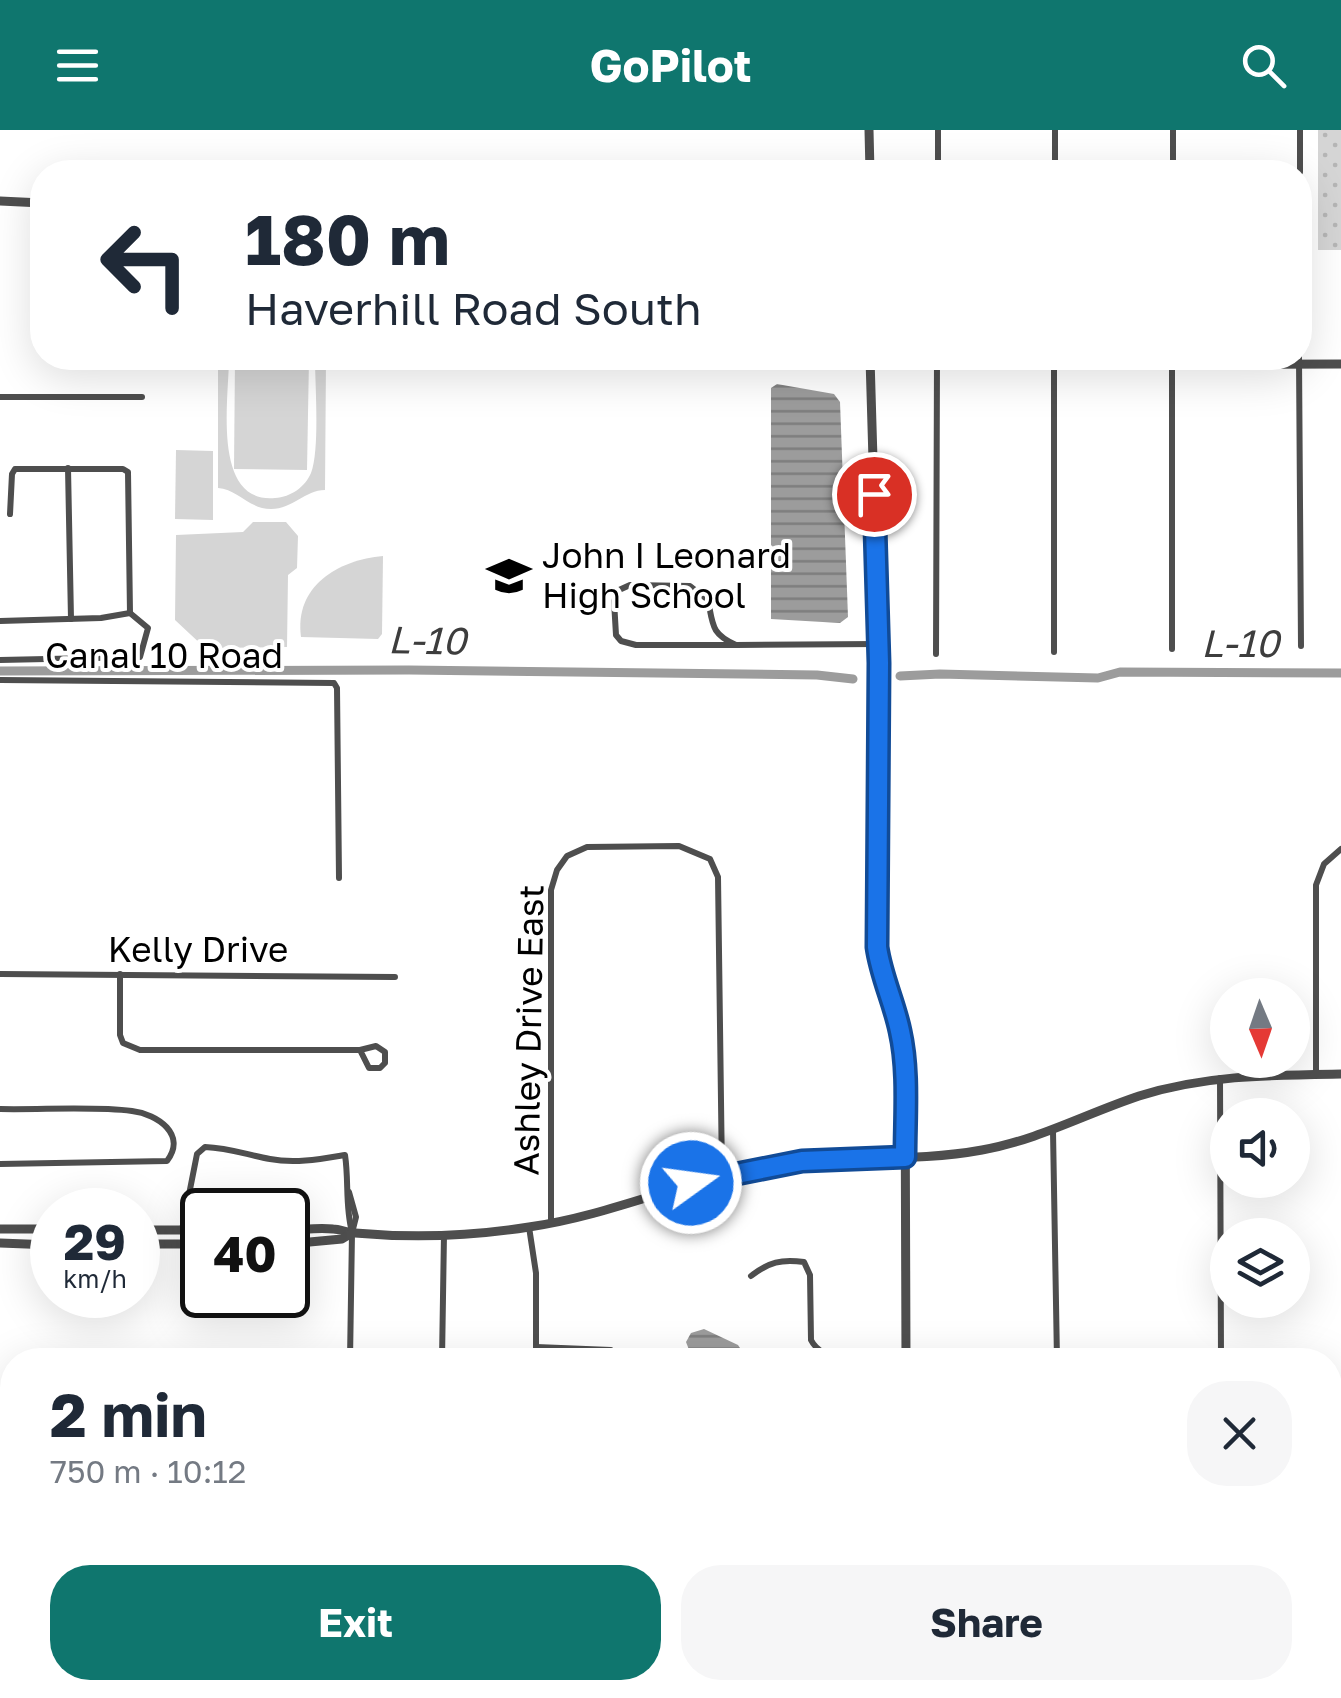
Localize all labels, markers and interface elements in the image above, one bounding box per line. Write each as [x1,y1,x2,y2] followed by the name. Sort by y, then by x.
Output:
[50,38,105,93] icon: menu
[589,38,752,92] text: GoPilot
[1236,38,1291,93] icon: search
[245,196,450,280] text: 180 m
[80,200,210,330] icon: left
[245,281,702,335] text: Haverhill Road South
[832,452,917,537] pin
[847,467,902,522] icon: arrive
[542,534,791,616] place label: John I Leonard High School
[485,552,533,600] school or university icon: John I Leonard High School
[388,616,469,663] water label: L-10
[1201,620,1281,665] water label: L-10
[45,634,283,676] street label: Canal 10 Road
[504,884,552,1176] street label: Ashley Drive East
[108,928,288,970] street label: Kelly Drive
[1210,978,1310,1078] north arrow
[1210,978,1310,1318] map controls
[1210,1098,1310,1198] button: sound
[639,1131,743,1235] position arrow
[180,1188,310,1318] speed limit sign: 40
[64,1211,126,1271] text: 29
[1210,1218,1310,1318] button: layers
[63,1263,127,1294] text: km/h
[50,1378,207,1450] text: 2 min
[1187,1381,1292,1486] button: close
[50,1452,246,1490] text: 750 m · 10:12
[50,1565,661,1680] button: Exit
[681,1565,1292,1680] button: Share

